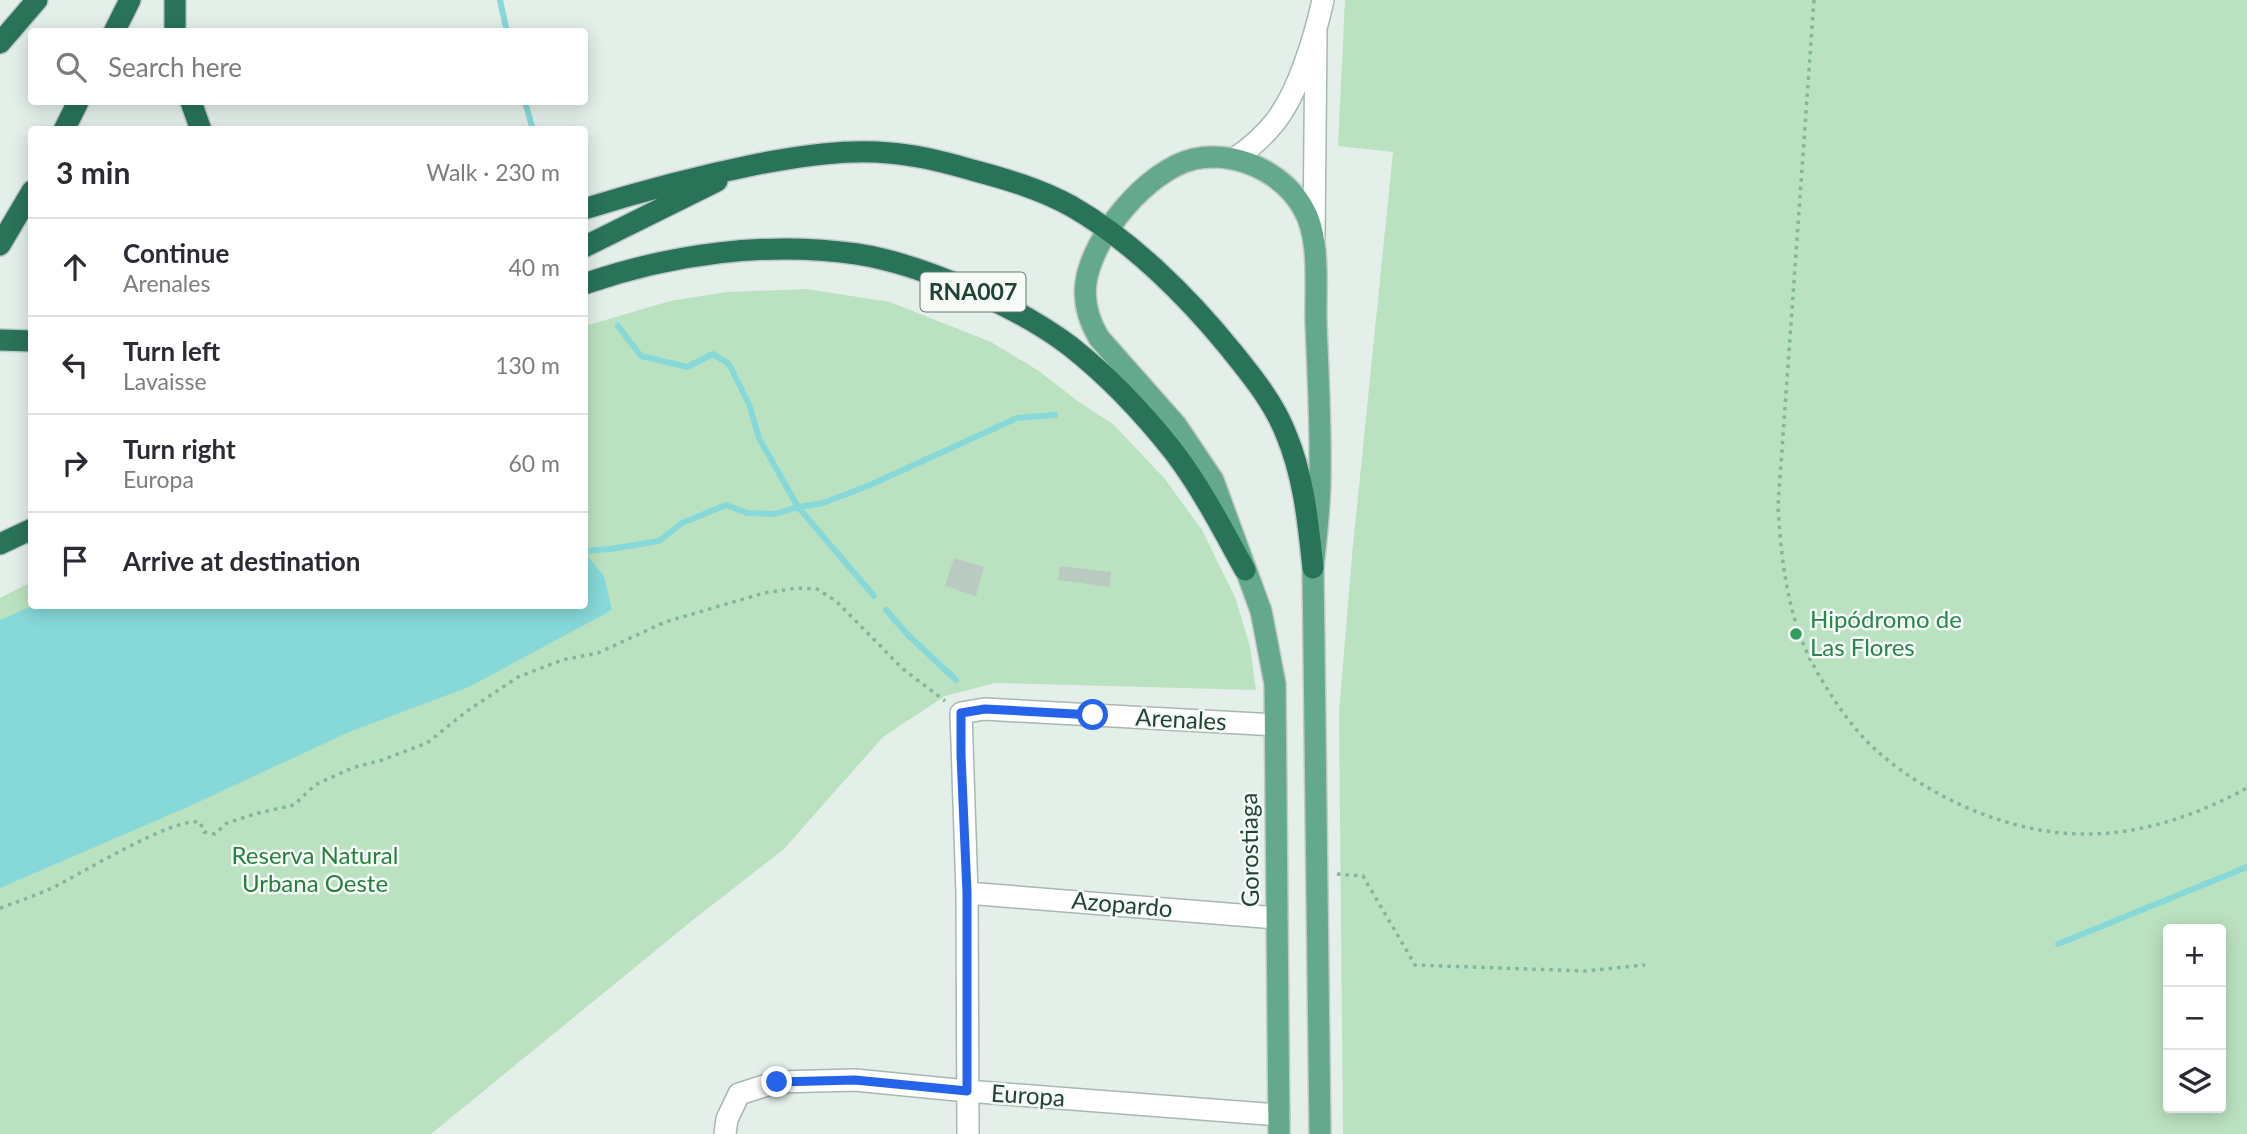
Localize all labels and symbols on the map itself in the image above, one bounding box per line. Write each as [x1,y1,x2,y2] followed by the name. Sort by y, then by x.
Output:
[920,272,1026,312] road number: RNA007
[1810,604,1962,661] place label: Hipódromo de Las Flores
[1788,626,1804,642] marker: Hipódromo de Las Flores
[1077,699,1108,730] route start
[1135,702,1227,735] street label: Arenales
[1233,793,1264,907] street label: Gorostiaga
[232,840,398,897] park label: Reserva Natural Urbana Oeste
[1070,885,1174,922] street label: Azopardo
[761,1066,792,1097] route end
[990,1077,1066,1112] street label: Europa

